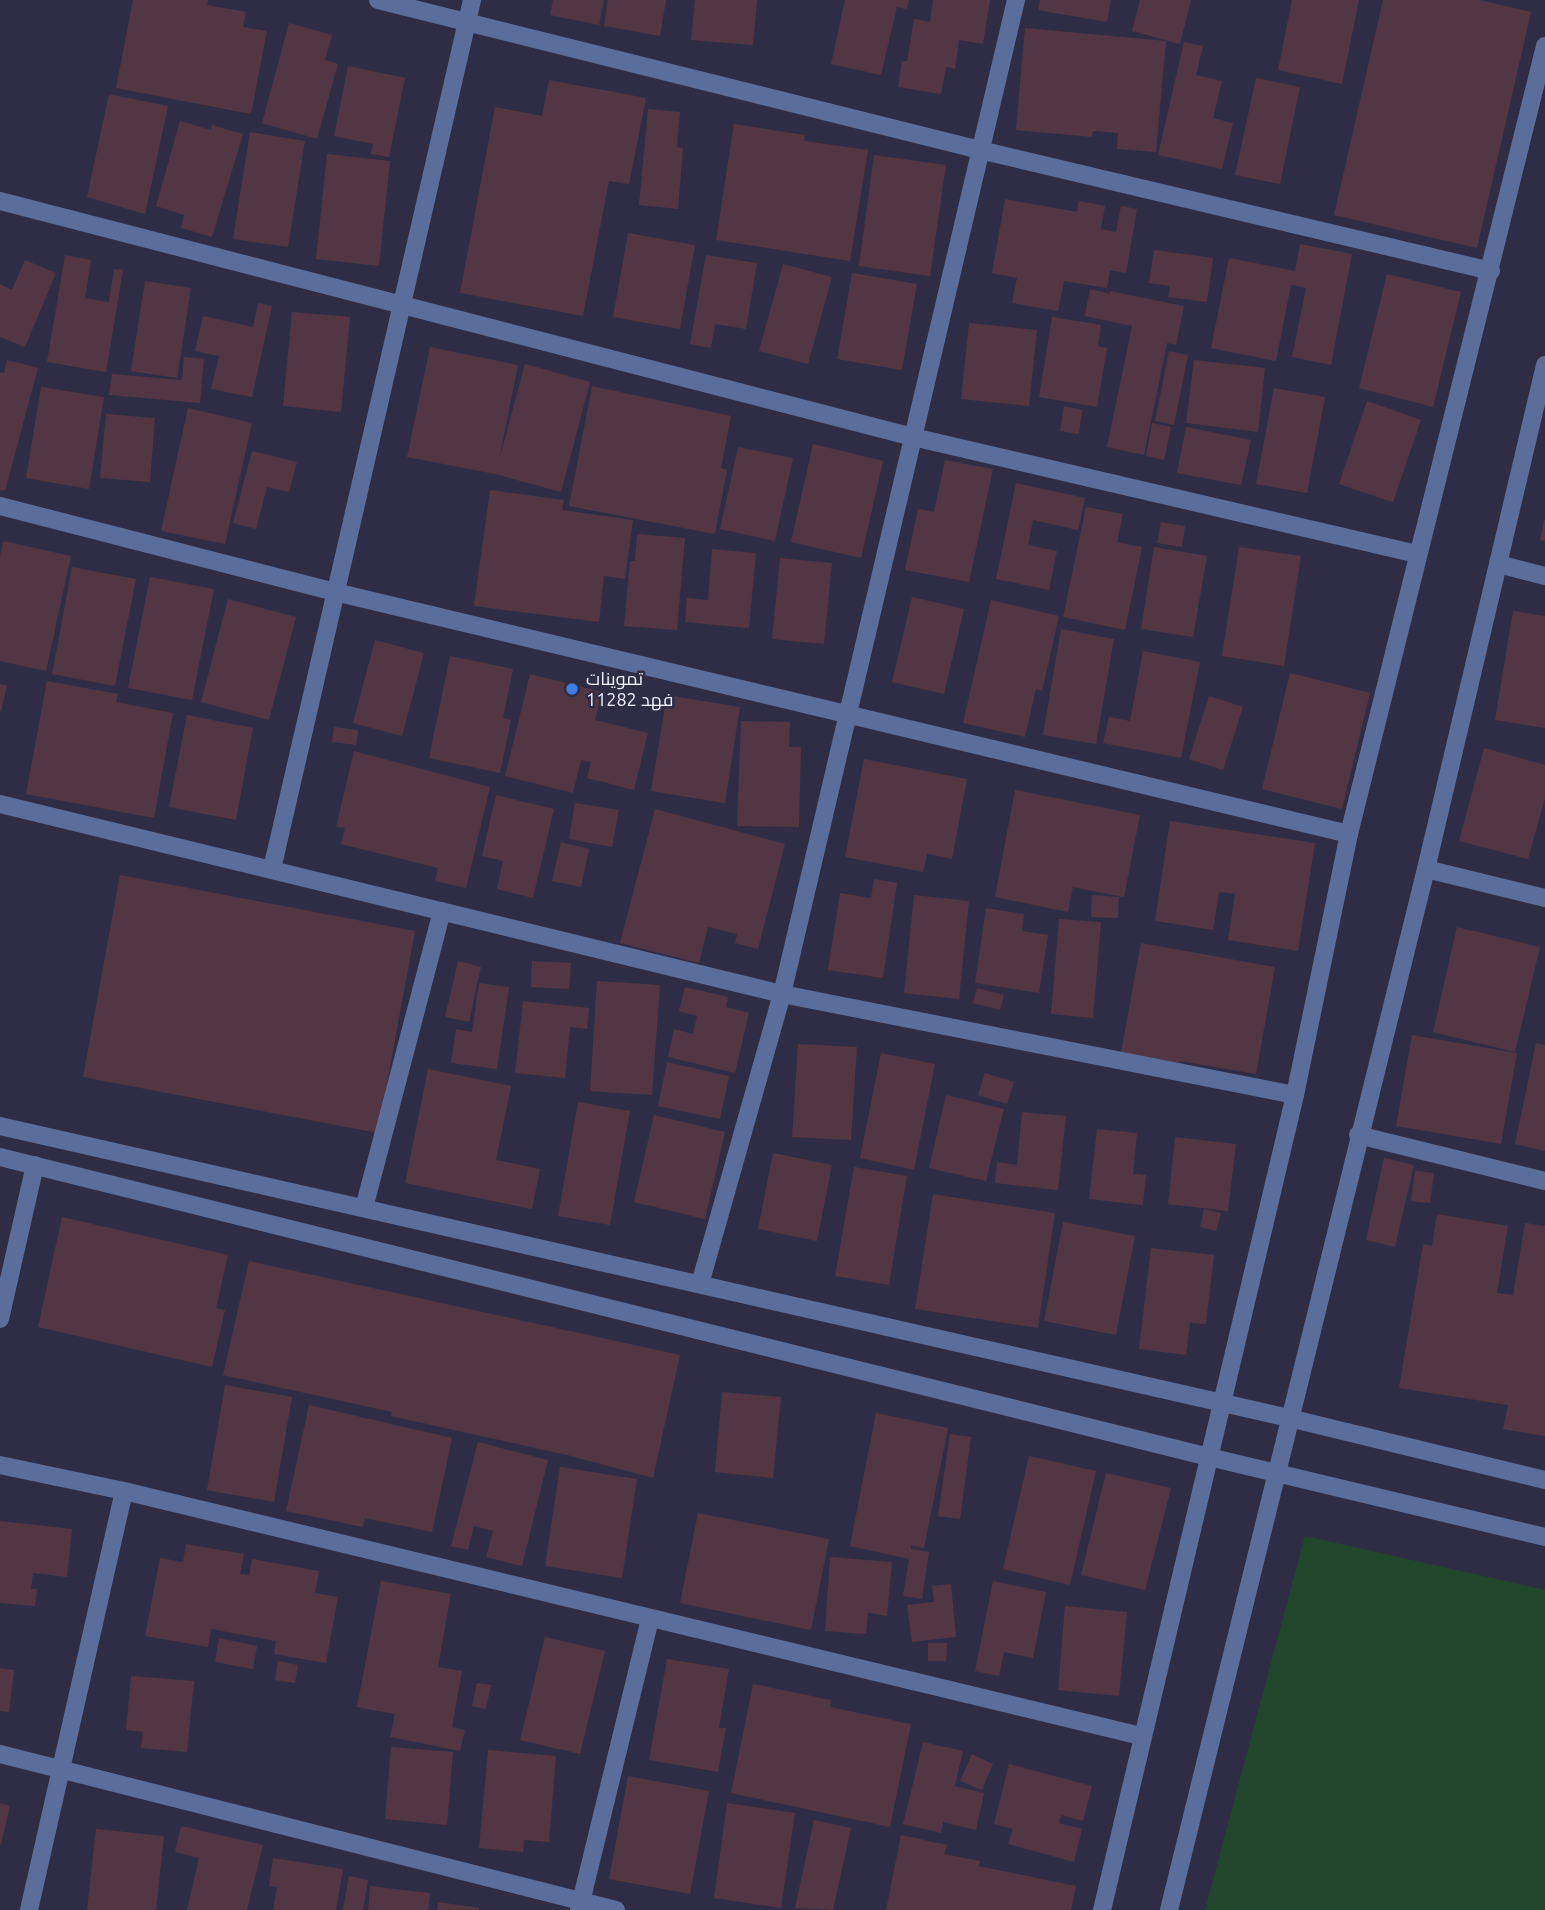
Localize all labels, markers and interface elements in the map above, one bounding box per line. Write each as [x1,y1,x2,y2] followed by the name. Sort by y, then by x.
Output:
[586,668,673,710] place label: تموينات فهد 11282
[564,681,580,697] marker: تموينات فهد 11282

